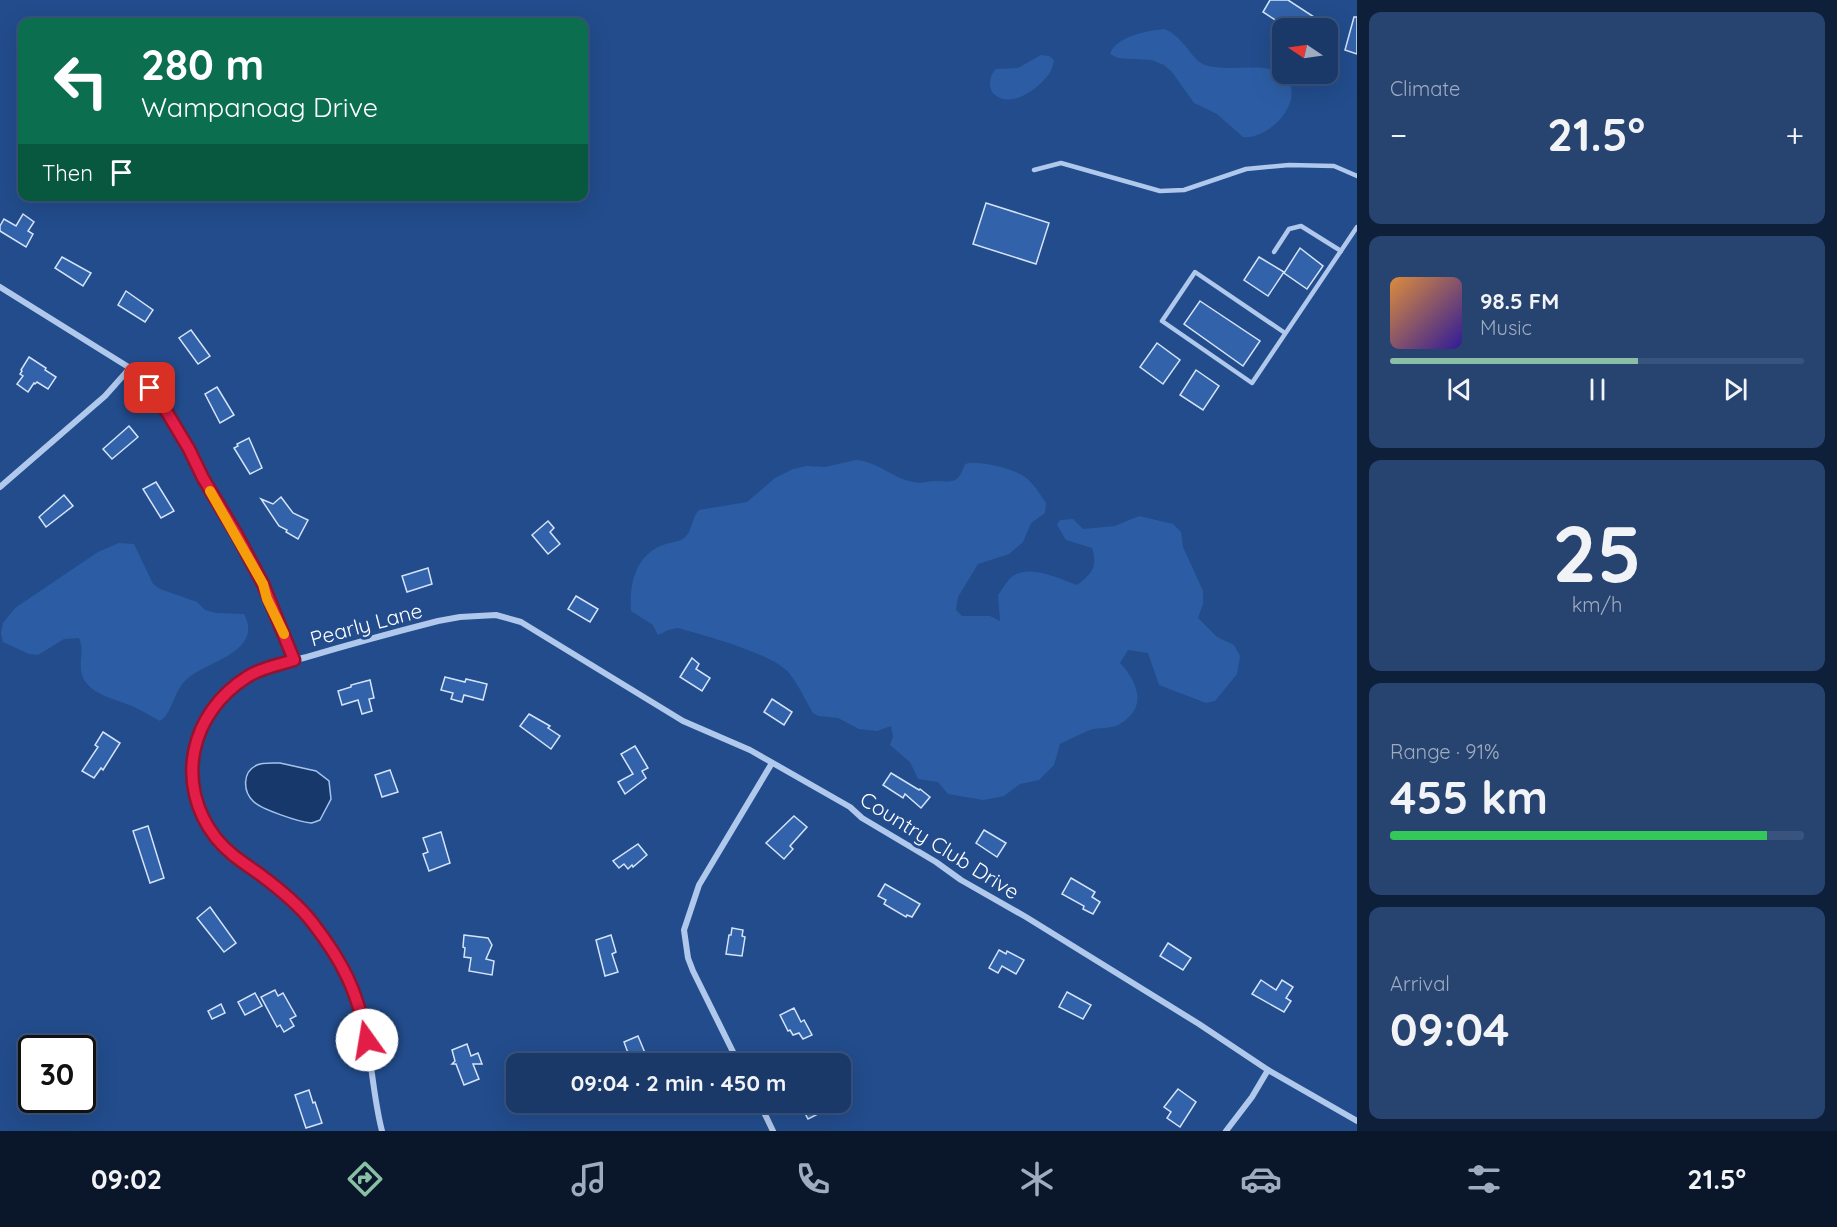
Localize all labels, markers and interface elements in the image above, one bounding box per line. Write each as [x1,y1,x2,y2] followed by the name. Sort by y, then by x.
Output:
[1272,18,1338,84] north arrow
[1272,18,1338,84] map controls
[141,38,264,91] text: 280 m
[42,42,120,120] icon: left
[1390,76,1460,101] text: Climate
[141,90,378,124] text: Wampanoag Drive
[1547,106,1645,162] text: 21.5°
[1390,114,1407,155] text: −
[1785,114,1804,155] text: +
[105,156,138,189] icon: arrive
[42,159,93,187] text: Then
[1480,287,1559,315] text: 98.5 FM
[1480,315,1532,340] text: Music
[124,362,175,413] pin
[133,371,166,404] icon: arrive
[1443,373,1476,406] icon: previous
[1581,373,1614,406] icon: pause
[1719,373,1752,406] icon: next
[1552,504,1642,602] text: 25
[1572,592,1622,617] text: km/h
[307,597,425,651] street label: Pearly Lane
[1390,739,1500,764] text: Range · 91%
[1390,769,1548,825] text: 455 km
[856,786,1024,904] street label: Country Club Drive
[1390,971,1450,996] text: Arrival
[1390,1001,1510,1057] text: 09:04
[335,1008,399,1072] position arrow
[18,1035,96,1113] speed limit sign: 30
[571,1069,786,1097] text: 09:04 · 2 min · 450 m
[344,1158,386,1200] icon: directions
[568,1158,610,1200] icon: music
[792,1158,834,1200] icon: phone
[1016,1158,1058,1200] icon: climate
[1240,1158,1282,1200] icon: car
[1463,1158,1505,1200] icon: filters
[91,1162,162,1196] text: 09:02
[1687,1162,1746,1196] text: 21.5°

